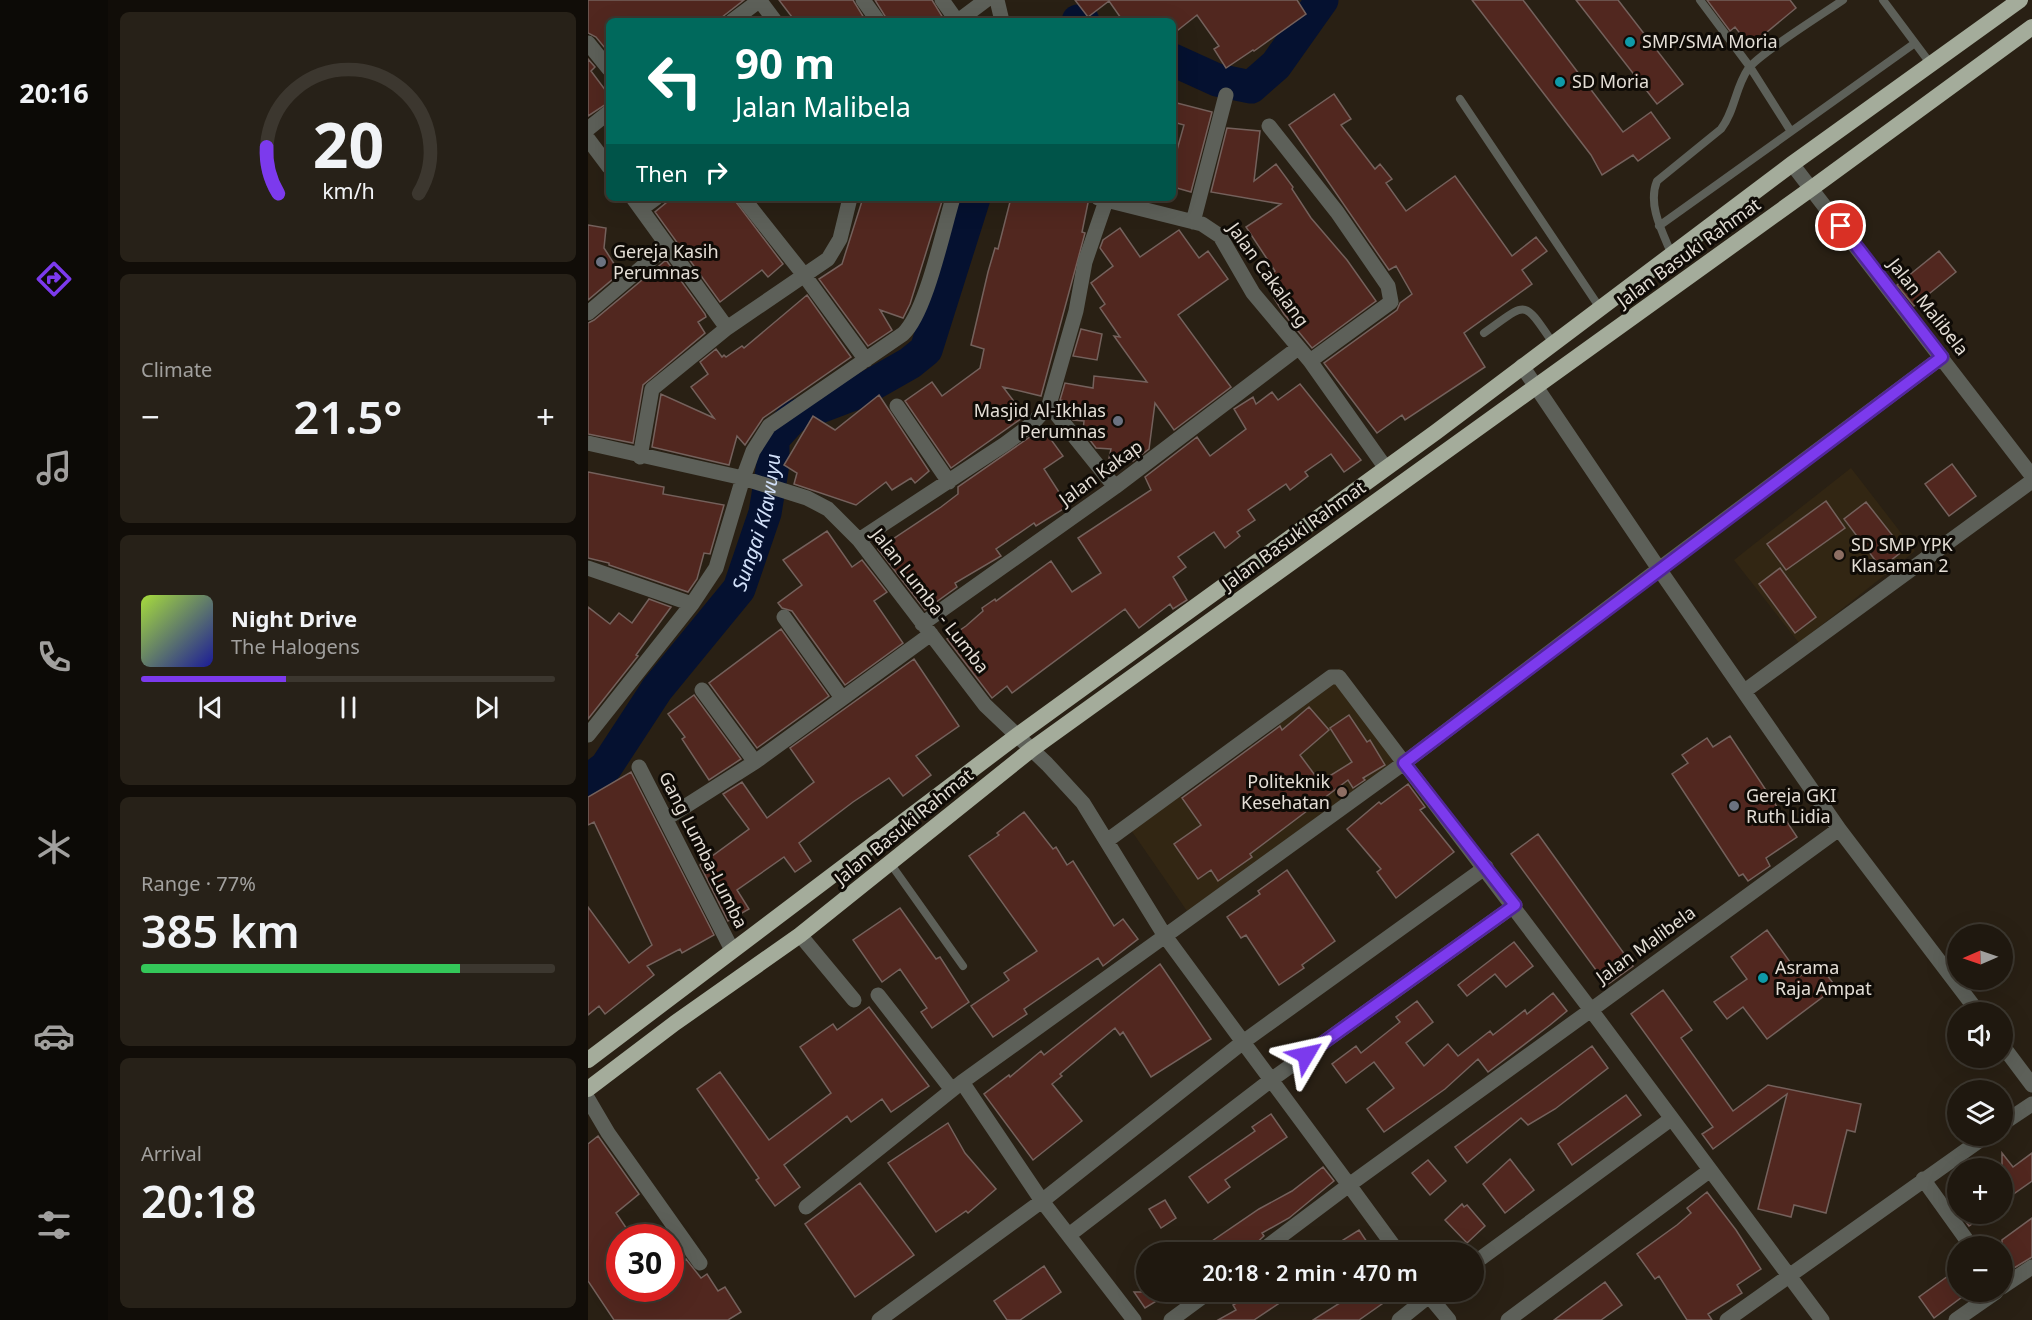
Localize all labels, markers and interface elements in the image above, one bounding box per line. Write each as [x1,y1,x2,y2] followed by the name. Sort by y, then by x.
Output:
[1642,29,1778,53] place label: SMP/SMA Moria
[735,34,835,91] text: 90 m
[1623,35,1637,49] marker: SMP/SMA Moria
[636,42,714,120] icon: left
[1572,69,1649,93] place label: SD Moria
[19,74,89,111] text: 20:16
[1553,75,1567,89] marker: SD Moria
[735,88,911,125] text: Jalan Malibela
[312,101,384,186] text: 20
[700,156,733,189] icon: right
[636,158,688,188] text: Then
[322,176,374,205] text: km/h
[1610,192,1765,314] street label: Jalan Basuki Rahmat
[1815,200,1866,251] pin
[1824,209,1857,242] icon: arrive
[1222,216,1315,331] street label: Jalan Cakalang
[613,239,719,284] place label: Gereja Kasih Perumnas
[1882,251,1974,360] street label: Jalan Malibela
[594,255,608,269] marker: Gereja Kasih Perumnas
[33,258,75,300] icon: directions
[141,356,212,383] text: Climate
[294,386,402,447] text: 21.5°
[141,394,160,439] text: −
[536,394,555,439] text: +
[974,398,1106,443] place label: Masjid Al-Ikhlas Perumnas
[1111,414,1125,428] marker: Masjid Al-Ikhlas Perumnas
[1052,434,1147,512] street label: Jalan Kakap
[33,447,75,489] icon: music
[725,454,786,594] water label: Sungai Klawuyu
[1215,475,1370,597] street label: Jalan Basuki Rahmat
[865,521,995,678] street label: Jalan Lumba - Lumba
[1851,532,1954,577] place label: SD SMP YPK Klasaman 2
[1832,548,1846,562] marker: SD SMP YPK Klasaman 2
[231,603,357,633] text: Night Drive
[231,633,360,660] text: The Halogens
[33,636,75,678] icon: phone
[194,691,227,724] icon: previous
[332,691,365,724] icon: pause
[470,691,503,724] icon: next
[827,763,978,891] street label: Jalan Basuki Rahmat
[654,767,754,932] street label: Gang Lumba-Lumba
[1241,769,1330,814] place label: Politeknik Kesehatan
[1746,783,1836,828] place label: Gereja GKI Ruth Lidia
[1335,785,1349,799] marker: Politeknik Kesehatan
[1727,799,1741,813] marker: Gereja GKI Ruth Lidia
[33,826,75,868] icon: climate
[141,870,256,897] text: Range · 77%
[141,900,300,961] text: 385 km
[1589,900,1700,990] street label: Jalan Malibela
[1947,924,2013,990] north arrow
[1947,924,2013,1302] map controls
[1775,955,1872,1000] place label: Asrama Raja Ampat
[1756,971,1770,985] marker: Asrama Raja Ampat
[1947,1002,2013,1068] button: sound
[33,1015,75,1057] icon: car
[1274,1023,1338,1087] position arrow
[1947,1080,2013,1146] button: layers
[141,1140,202,1167] text: Arrival
[1947,1158,2013,1224] button: +
[141,1170,256,1231] text: 20:18
[33,1204,75,1246] icon: filters
[606,1224,684,1302] speed limit sign: 30
[1947,1236,2013,1302] button: −
[1202,1257,1418,1287] text: 20:18 · 2 min · 470 m

